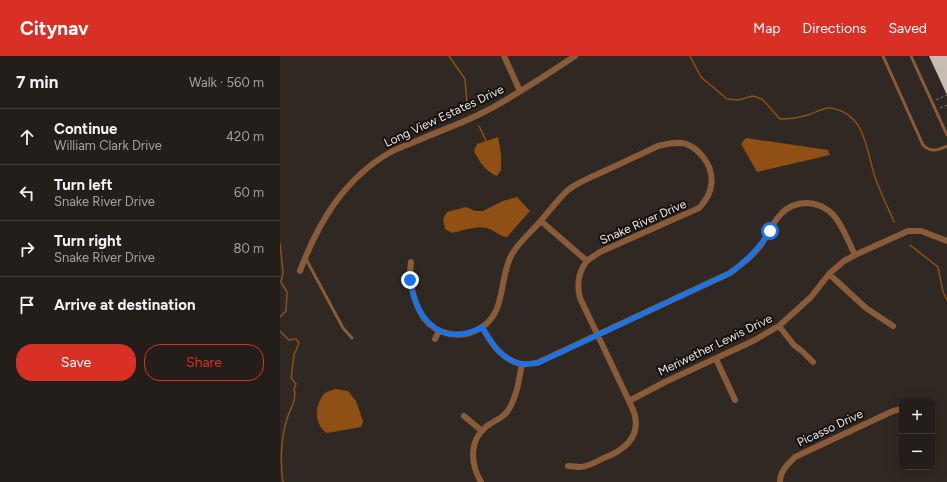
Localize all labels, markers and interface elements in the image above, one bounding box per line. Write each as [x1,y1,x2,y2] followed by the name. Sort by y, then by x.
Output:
[20,17,89,40] text: Citynav
[753,20,781,37] text: Map
[803,20,866,37] text: Directions
[888,20,927,37] text: Saved
[16,72,58,92] text: 7 min
[189,75,264,90] text: Walk · 560 m
[382,82,506,150] street label: Long View Estates Drive
[54,120,117,138] text: Continue
[16,126,38,148] icon: ahead
[226,129,264,144] text: 420 m
[54,138,162,153] text: William Clark Drive
[54,176,112,194] text: Turn left
[16,182,38,204] icon: left
[234,185,264,200] text: 60 m
[54,194,155,209] text: Snake River Drive
[598,196,689,247] street label: Snake River Drive
[761,222,779,240] route start
[54,232,122,250] text: Turn right
[16,238,38,260] icon: right
[233,241,264,256] text: 80 m
[54,250,155,265] text: Snake River Drive
[401,271,419,289] route end
[16,294,38,316] icon: arrive
[54,296,195,314] text: Arrive at destination
[656,311,775,379] street label: Meriwether Lewis Drive
[16,344,136,381] button: Save
[144,344,264,381] button: Share
[899,398,935,470] map controls
[899,398,935,434] button: +
[795,406,866,449] street label: Picasso Drive
[899,434,935,470] button: −

